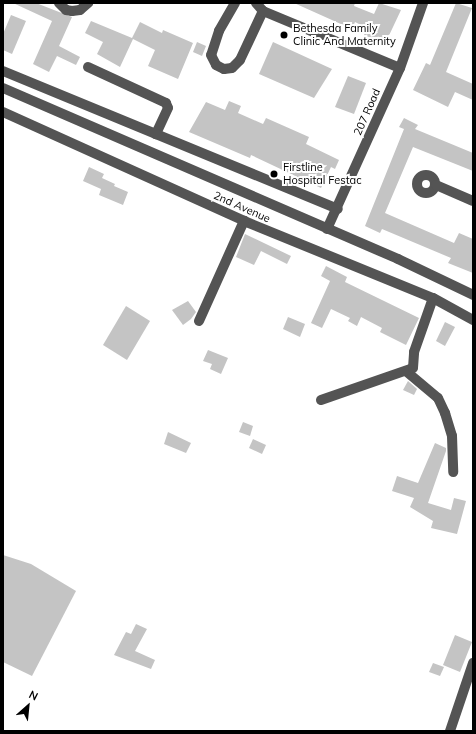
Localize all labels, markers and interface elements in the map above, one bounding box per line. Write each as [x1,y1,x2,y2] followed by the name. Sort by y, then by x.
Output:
[293,22,396,48] place label: Bethesda Family Clinic And Maternity
[278,29,290,41] marker: Bethesda Family Clinic And Maternity
[351,87,383,137] street label: 207 Road
[283,161,362,187] place label: Firstline Hospital Festac
[268,168,280,180] marker: Firstline Hospital Festac
[212,189,272,225] street label: 2nd Avenue
[8,686,48,726] north arrow
[27,687,40,703] text: N

